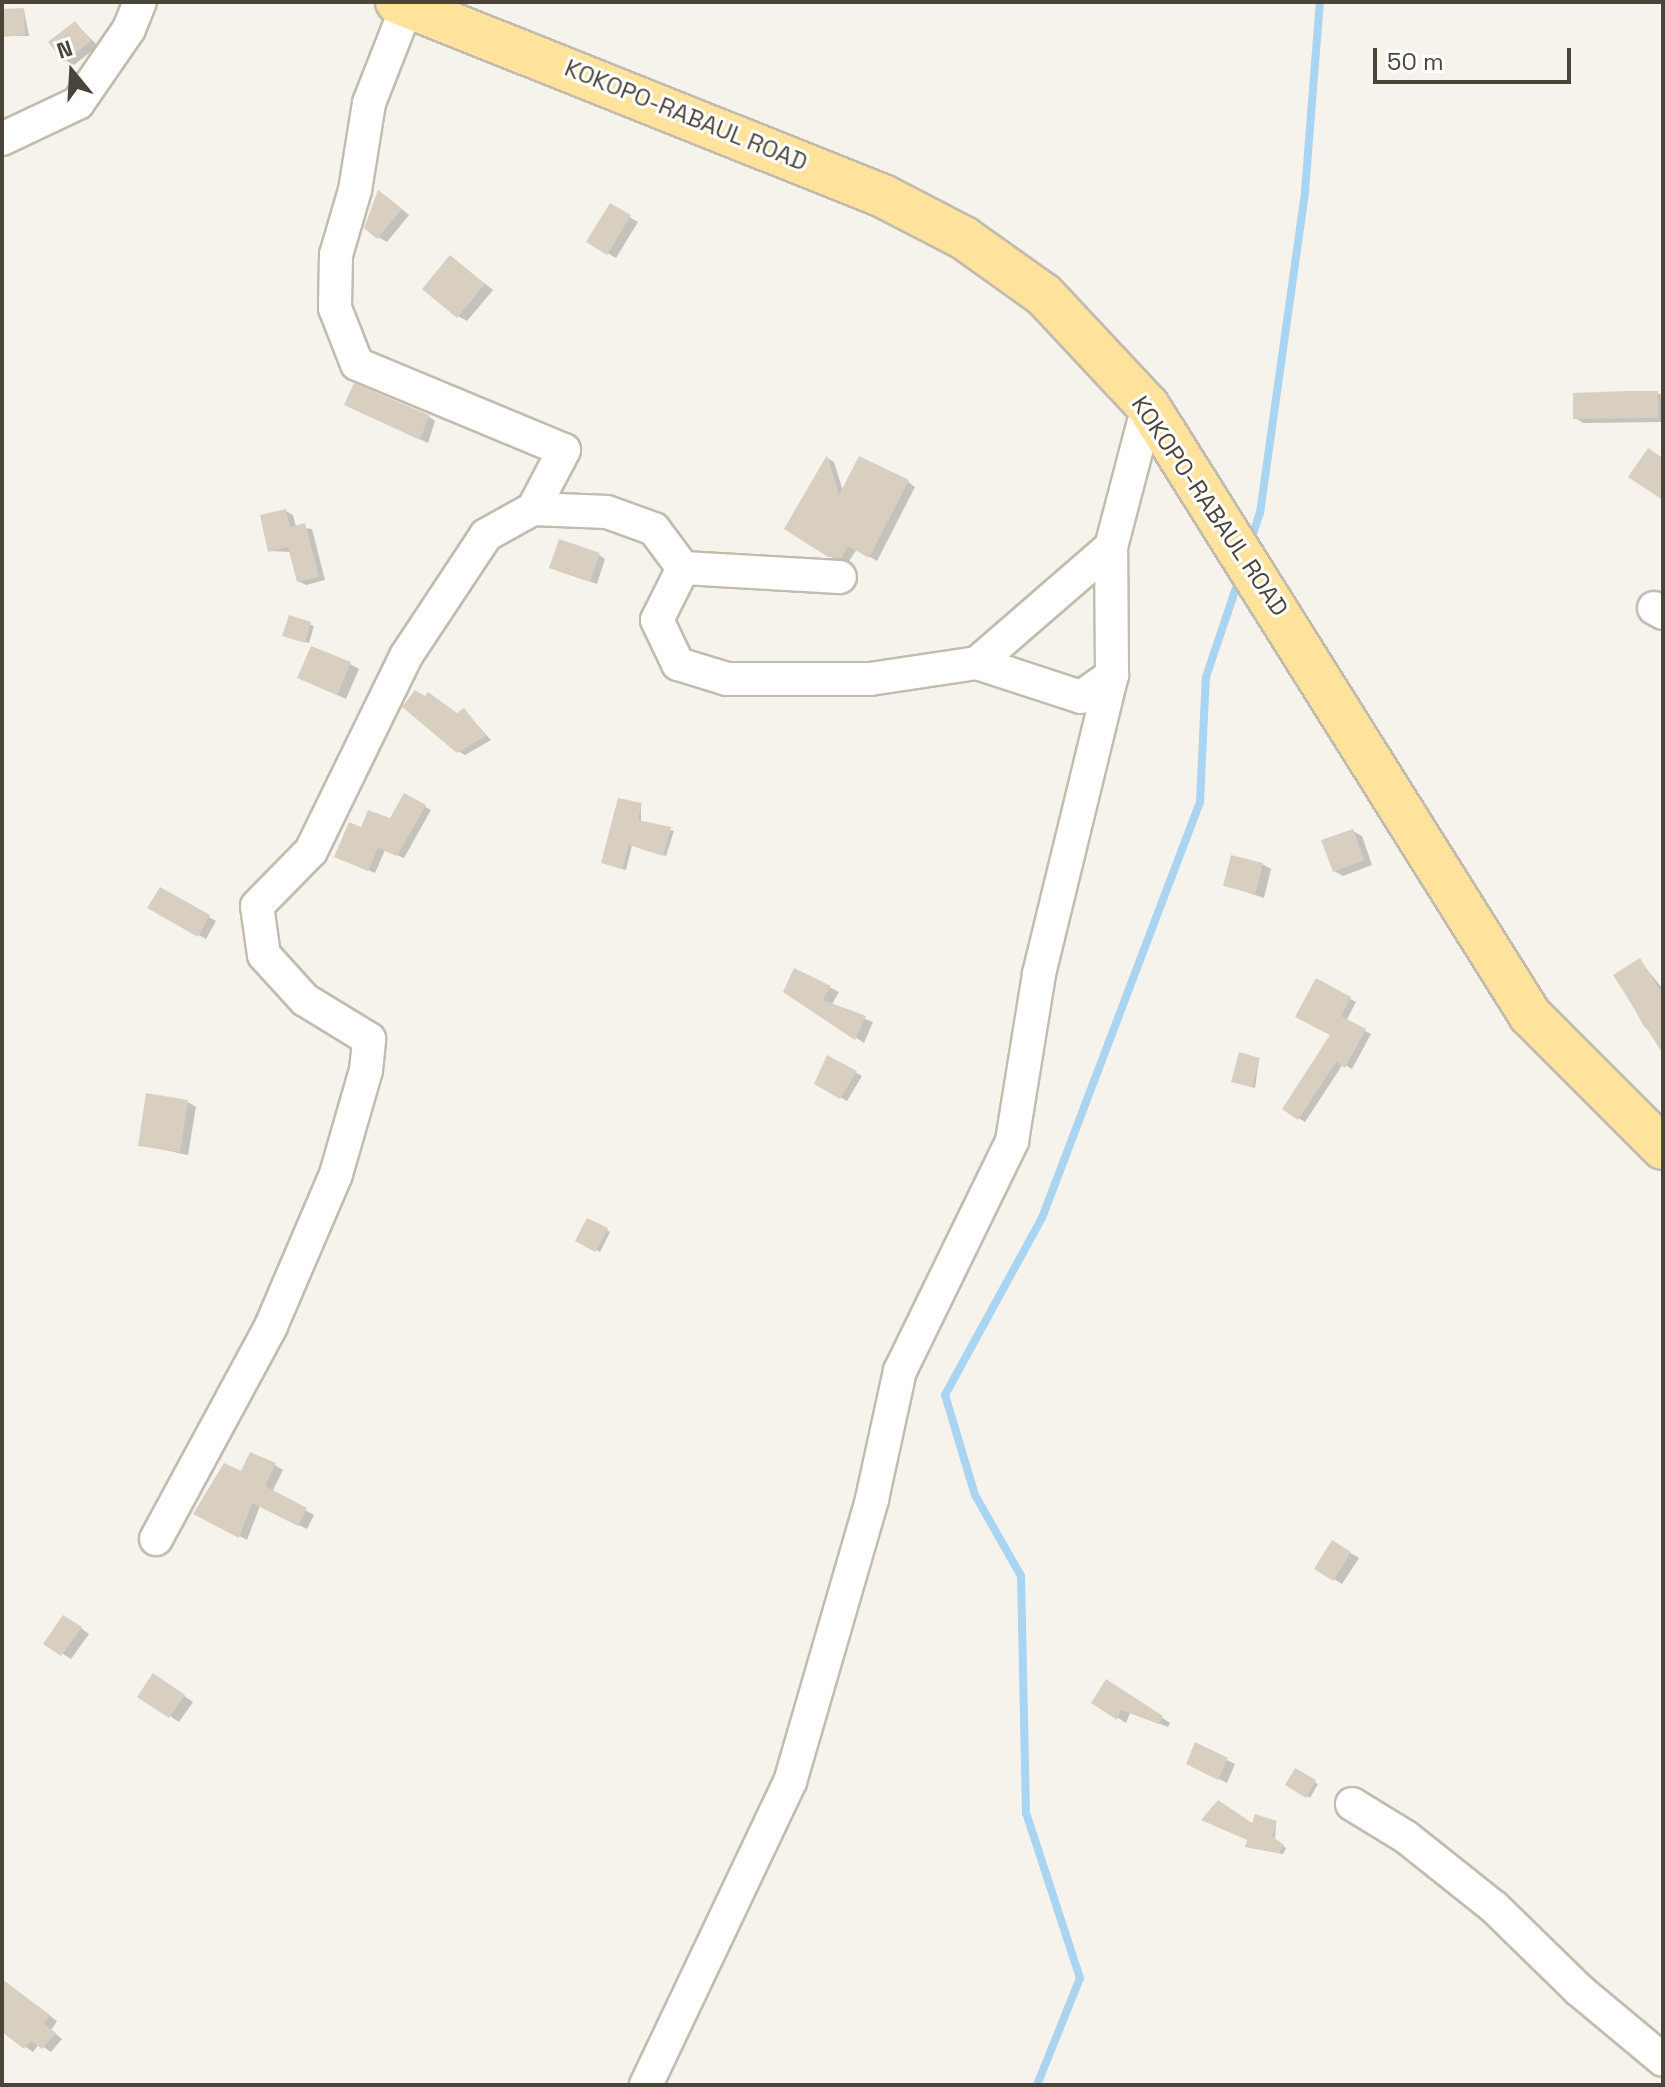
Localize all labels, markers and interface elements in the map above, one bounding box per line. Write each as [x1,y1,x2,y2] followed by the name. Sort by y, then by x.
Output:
[32,32,112,112] north arrow
[1377,32,1575,82] scale bar
[53,34,76,65] text: N
[1387,46,1444,77] text: 50 m
[560,53,812,177] street label: KOKOPO-RABAUL ROAD
[1126,390,1294,622] street label: KOKOPO-RABAUL ROAD

